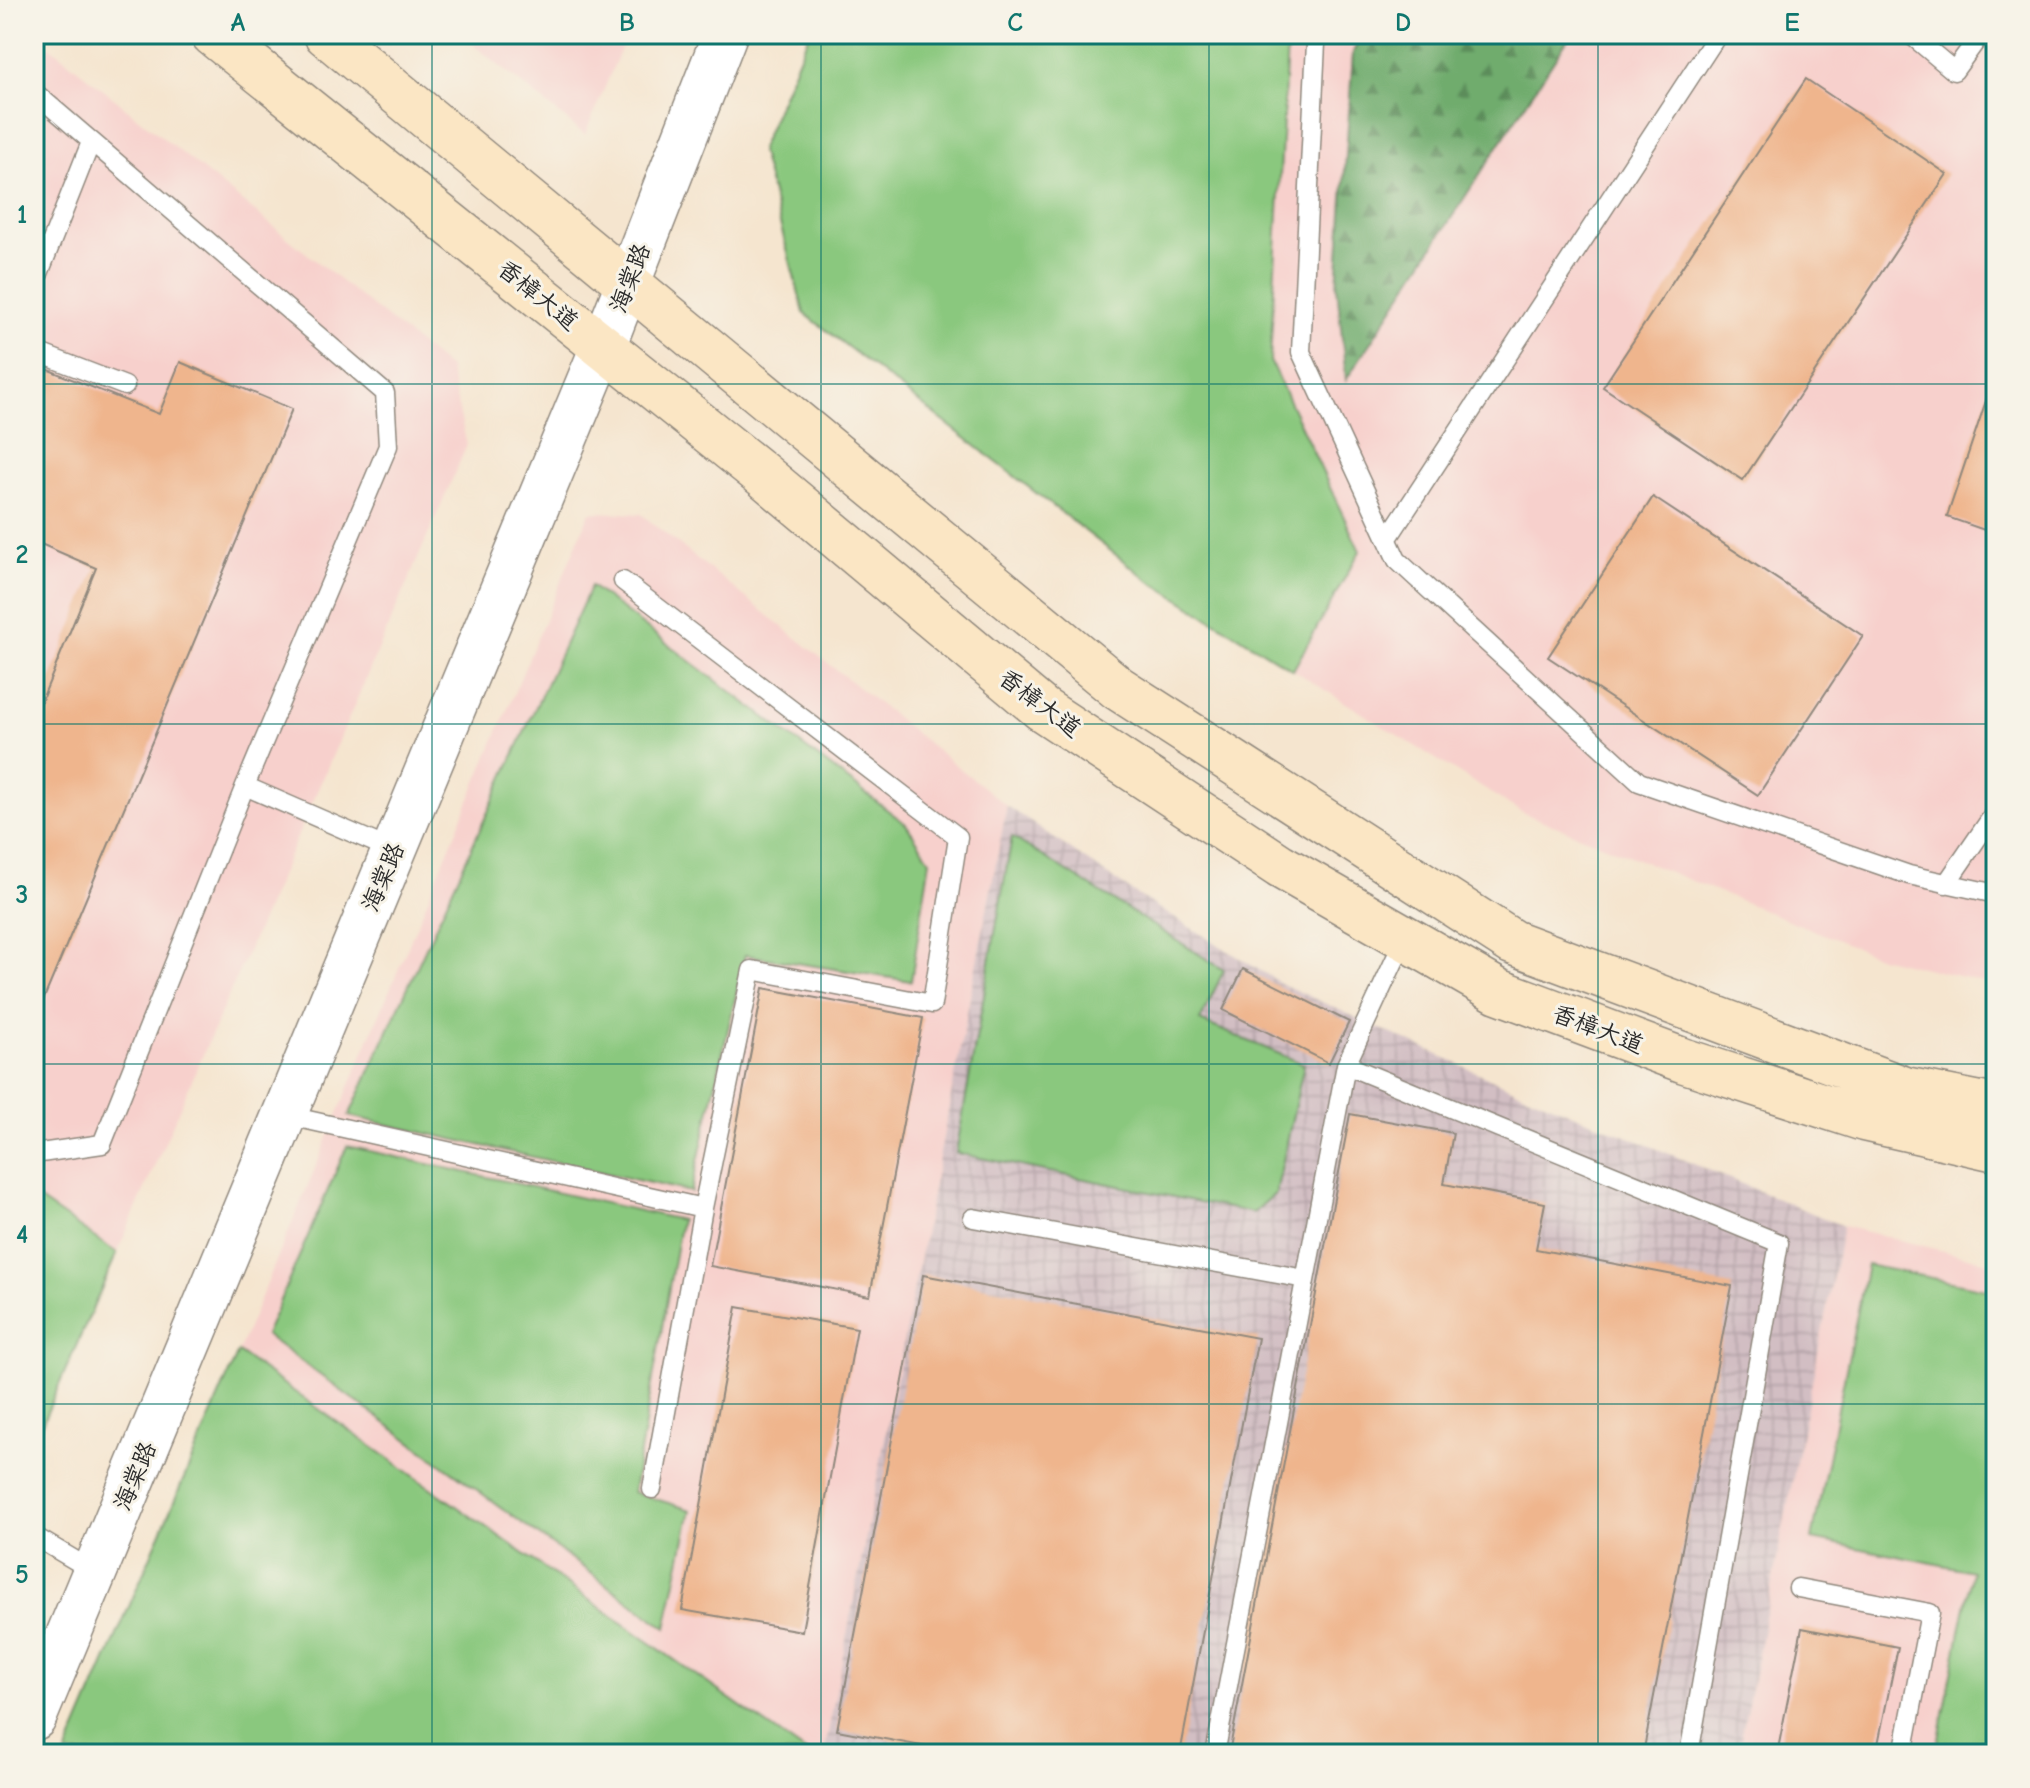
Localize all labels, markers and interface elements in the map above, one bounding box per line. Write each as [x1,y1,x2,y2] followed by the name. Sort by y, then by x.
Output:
[231,8,246,38] text: A
[619,8,635,38] text: B
[1007,8,1023,38] text: C
[1395,8,1411,38] text: D
[1784,8,1800,38] text: E
[17,200,27,230] text: 1
[604,239,656,317] street label: 海棠路
[492,254,584,336] street label: 香樟大道
[16,540,28,570] text: 2
[993,663,1087,743] street label: 香樟大道
[356,838,410,916] street label: 海棠路
[16,880,28,910] text: 3
[1548,999,1648,1059] street label: 香樟大道
[16,1220,28,1250] text: 4
[108,1437,162,1515] street label: 海棠路
[15,1560,29,1590] text: 5

